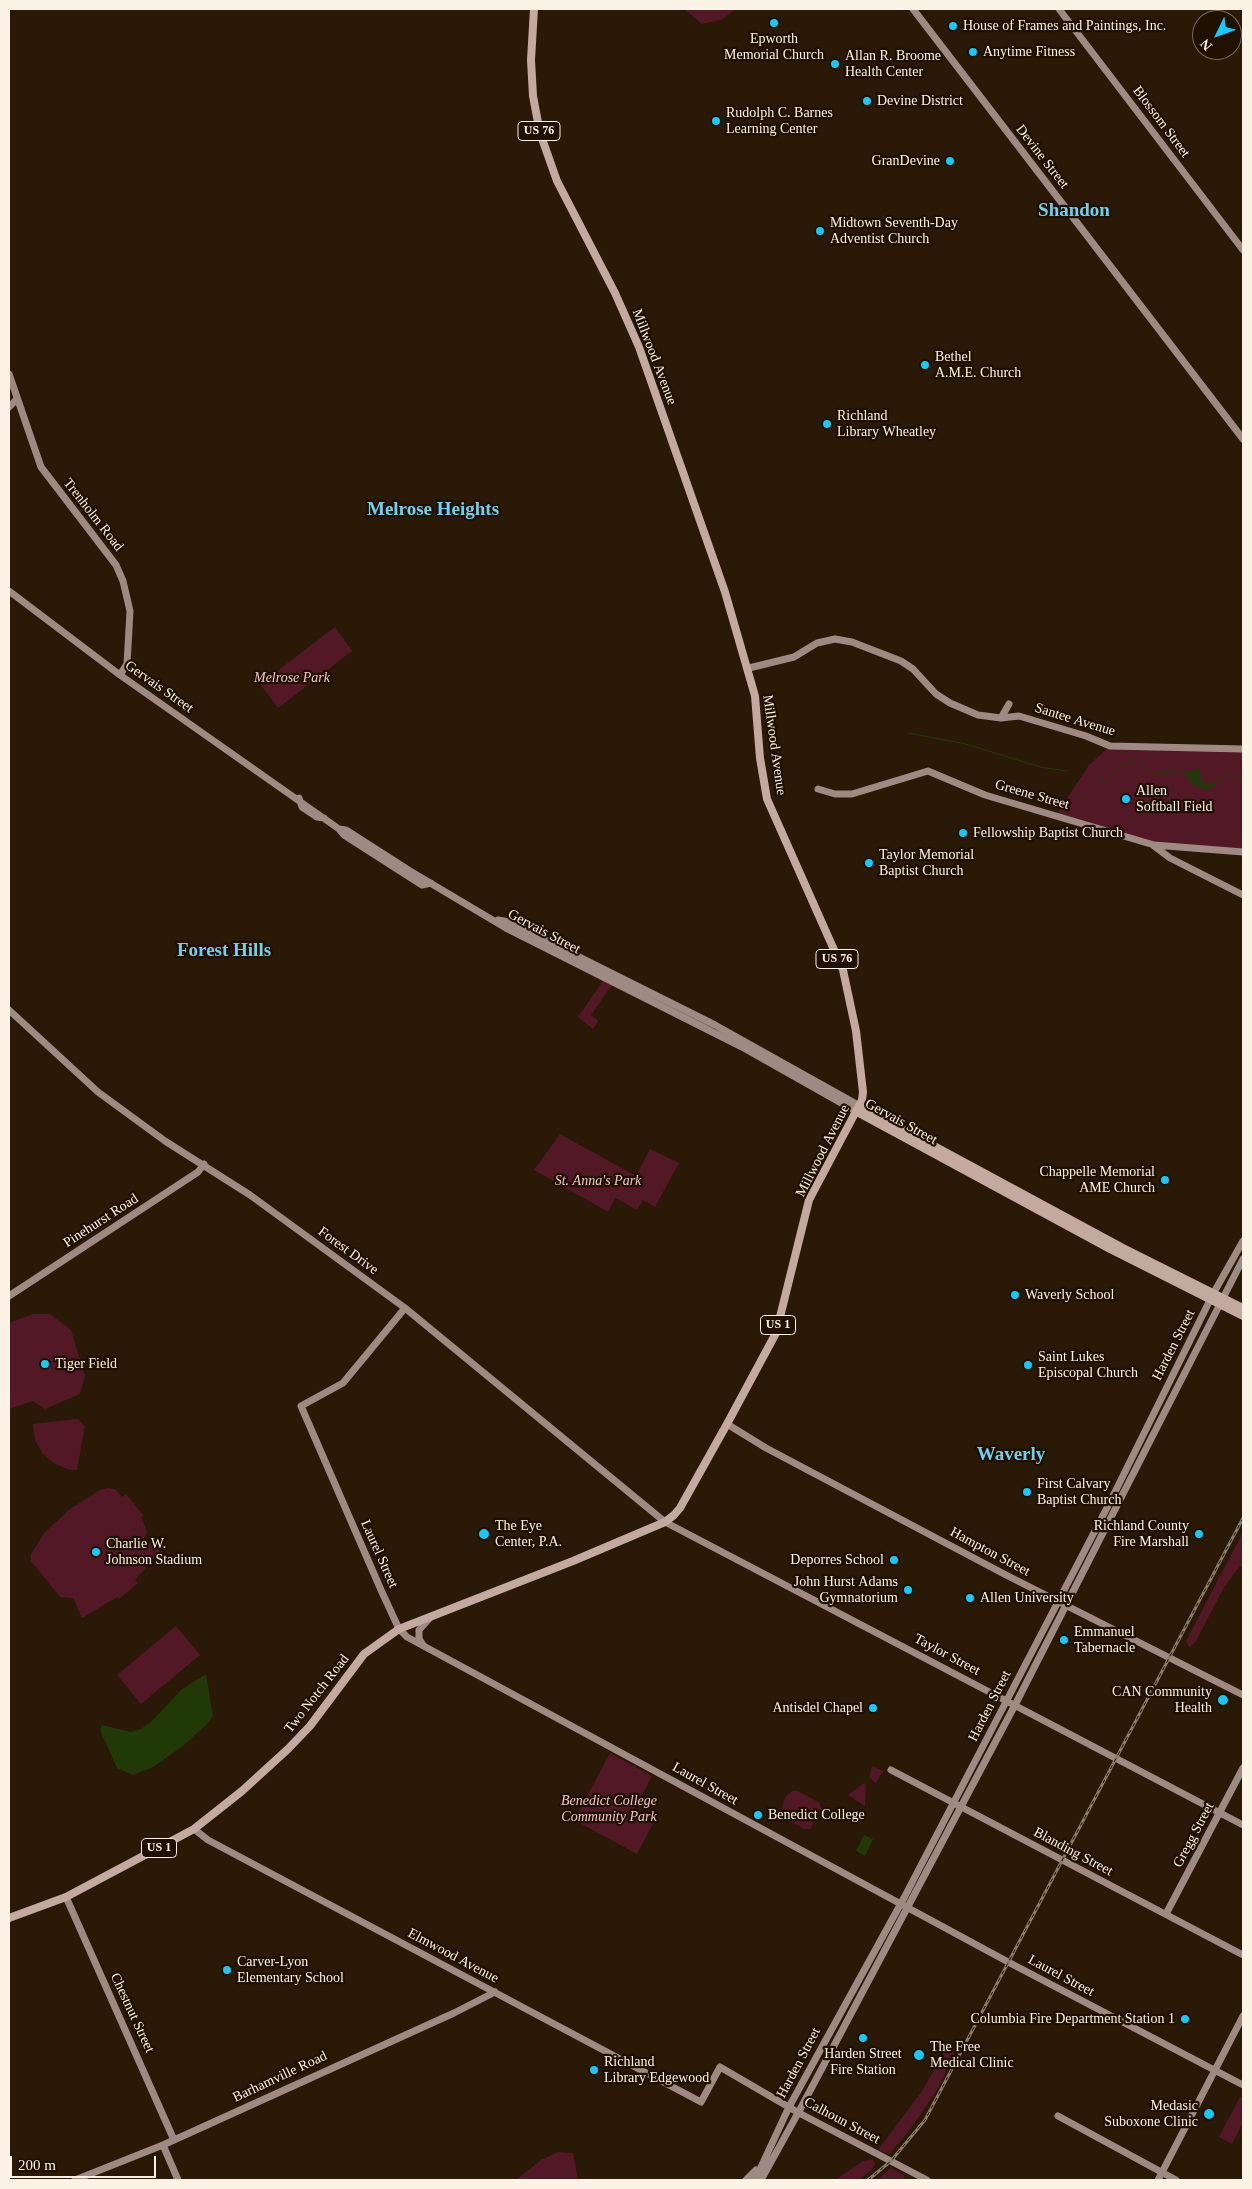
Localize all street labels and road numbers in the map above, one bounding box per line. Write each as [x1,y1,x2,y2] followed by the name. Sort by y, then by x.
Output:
[1129,83,1193,161] street label: Blossom Street
[518,122,560,140] road number: US 76
[1012,122,1072,192] street label: Devine Street
[628,307,680,407] street label: Millwood Avenue
[59,475,127,555] street label: Trenholm Road
[122,657,196,717] street label: Gervais Street
[759,694,789,796] street label: Millwood Avenue
[1033,700,1117,740] street label: Santee Avenue
[993,776,1071,814] street label: Greene Street
[505,906,583,958] street label: Gervais Street
[816,950,858,969] road number: US 76
[862,1095,940,1149] street label: Gervais Street
[793,1102,853,1200] street label: Millwood Avenue
[60,1191,142,1251] street label: Pinehurst Road
[315,1224,381,1278] street label: Forest Drive
[1149,1307,1199,1383] street label: Harden Street
[760,1316,796,1334] road number: US 1
[357,1517,401,1591] street label: Laurel Street
[947,1524,1033,1580] street label: Hampton Street
[911,1631,983,1679] street label: Taylor Street
[281,1651,353,1737] street label: Two Notch Road
[965,1668,1015,1744] street label: Harden Street
[669,1759,741,1809] street label: Laurel Street
[1170,1800,1218,1870] street label: Gregg Street
[1030,1824,1116,1880] street label: Blanding Street
[142,1839,176,1858] road number: US 1
[405,1925,501,1987] street label: Elmwood Avenue
[1025,1952,1097,2000] street label: Laurel Street
[106,1971,158,2055] street label: Chestnut Street
[773,2025,825,2101] street label: Harden Street
[230,2048,330,2106] street label: Barhamville Road
[801,2094,883,2148] street label: Calhoun Street

